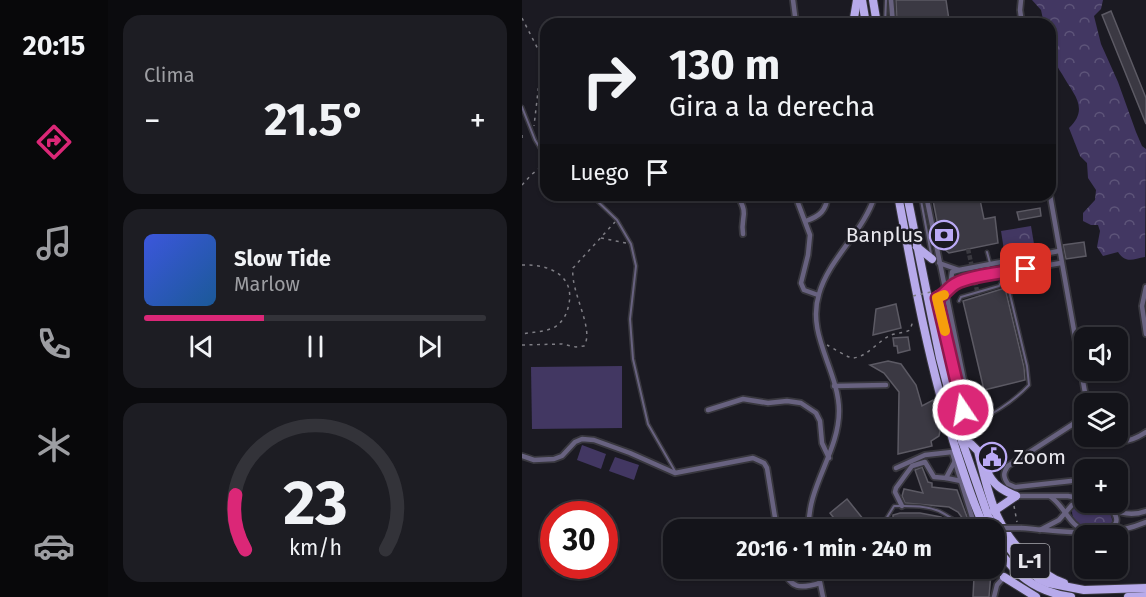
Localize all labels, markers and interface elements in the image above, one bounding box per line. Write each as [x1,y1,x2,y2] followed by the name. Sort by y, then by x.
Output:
[23,30,85,62] text: 20:15
[669,40,780,90] text: 130 m
[570,42,648,120] icon: right
[144,63,195,87] text: Clima
[669,91,875,123] text: Gira a la derecha
[264,93,366,147] text: 21.5°
[144,101,161,141] text: −
[470,101,486,141] text: +
[33,121,75,163] icon: directions
[641,156,674,189] icon: arrive
[570,159,629,186] text: Luego
[928,219,960,251] bank icon: Banplus
[33,222,75,264] icon: music
[846,222,923,248] place label: Banplus
[1000,243,1051,294] pin
[234,245,331,272] text: Slow Tide
[1009,252,1042,285] icon: arrive
[234,272,300,296] text: Marlow
[33,323,75,365] icon: phone
[1074,327,1128,579] map controls
[1074,327,1128,381] button: sound
[185,330,218,363] icon: previous
[299,330,332,363] icon: pause
[413,330,446,363] icon: next
[931,378,995,442] position arrow
[1074,393,1128,447] button: layers
[33,424,75,466] icon: climate
[976,441,1008,473] public building icon: Zoom
[1013,444,1066,470] place label: Zoom
[1074,459,1128,513] button: +
[283,466,347,541] text: 23
[540,501,618,579] speed limit sign: 30
[33,525,75,567] icon: car
[1074,525,1128,579] button: −
[288,535,342,561] text: km/h
[736,535,932,562] text: 20:16 · 1 min · 240 m
[1010,544,1050,578] road number: L-1

